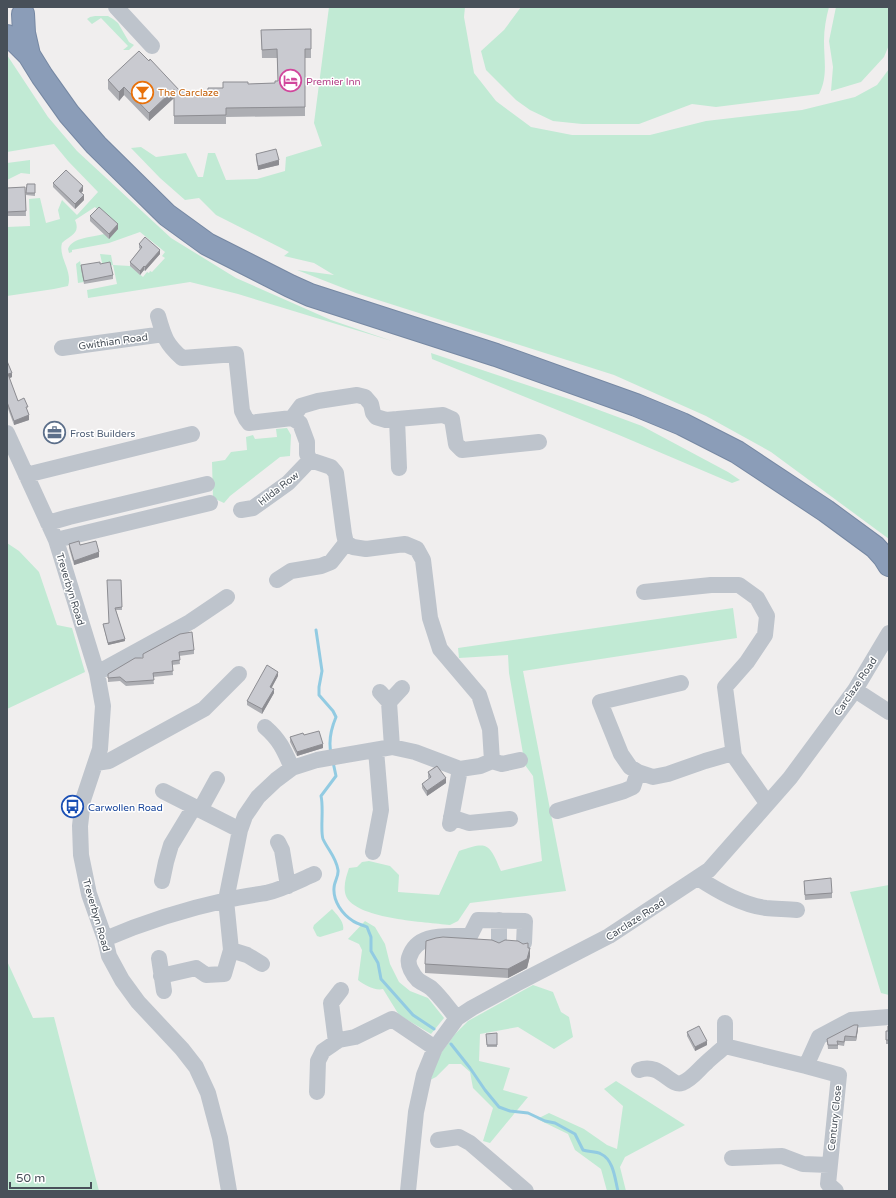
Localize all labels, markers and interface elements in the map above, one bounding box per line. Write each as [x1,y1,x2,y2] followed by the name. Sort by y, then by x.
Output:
[278,68,304,94] hotel icon: Premier Inn
[306,76,361,88] place label: Premier Inn
[129,79,155,105] bar icon: The Carclaze
[158,87,219,99] place label: The Carclaze
[78,331,149,353] street label: Gwithian Road
[41,420,67,446] office icon: Frost Builders
[70,428,135,440] place label: Frost Builders
[256,469,301,508] street label: Hilda Row
[53,552,87,627] street label: Treverbyn Road
[832,655,880,718] street label: Carclaze Road
[59,794,85,820] bus stop icon: Carwollen Road
[88,802,163,814] place label: Carwollen Road
[80,878,112,953] street label: Treverbyn Road
[604,896,667,943] street label: Carclaze Road
[826,1084,844,1152] street label: Century Close
[10,1164,91,1190] scale bar
[16,1171,45,1185] text: 50 m

